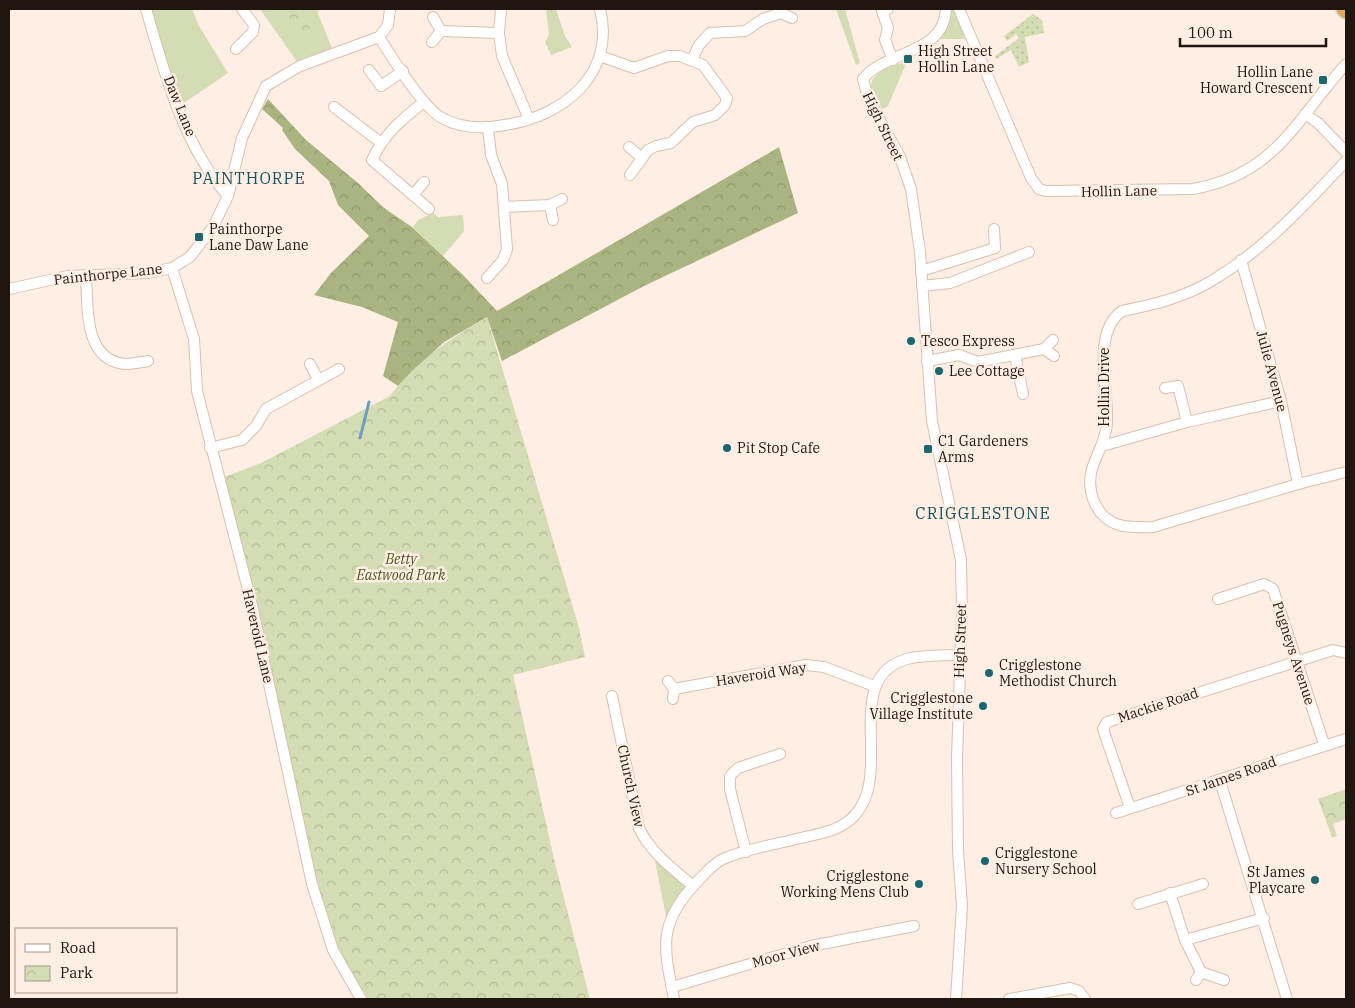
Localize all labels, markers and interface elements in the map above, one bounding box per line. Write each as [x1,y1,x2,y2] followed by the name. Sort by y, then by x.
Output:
[1180,15,1326,47] scale bar
[1188,23,1233,42] text: 100 m
[918,42,994,76] place label: High Street Hollin Lane
[902,53,914,65] marker: High Street Hollin Lane
[1200,63,1313,97] place label: Hollin Lane Howard Crescent
[160,73,200,139] street label: Daw Lane
[1317,74,1329,86] marker: Hollin Lane Howard Crescent
[859,89,907,163] street label: High Street
[192,168,306,188] district label: PAINTHORPE
[1081,181,1157,201] street label: Hollin Lane
[209,220,309,254] place label: Painthorpe Lane Daw Lane
[193,231,205,243] marker: Painthorpe Lane Daw Lane
[53,259,163,289] street label: Painthorpe Lane
[1252,328,1292,414] street label: Julie Avenue
[921,332,1015,350] place label: Tesco Express
[905,335,917,347] marker: Tesco Express
[1095,347,1113,427] street label: Hollin Drive
[949,362,1025,380] place label: Lee Cottage
[933,365,945,377] marker: Lee Cottage
[938,432,1028,466] place label: C1 Gardeners Arms
[737,439,820,457] place label: Pit Stop Cafe
[721,442,733,454] marker: Pit Stop Cafe
[922,443,934,455] marker: C1 Gardeners Arms
[915,503,1051,523] district label: CRIGGLESTONE
[356,550,446,584] park label: Betty Eastwood Park
[238,587,278,685] street label: Haveroid Lane
[1269,599,1319,707] street label: Pugneys Avenue
[950,603,970,678] street label: High Street
[999,656,1117,690] place label: Crigglestone Methodist Church
[715,658,808,690] street label: Haveroid Way
[983,667,995,679] marker: Crigglestone Methodist Church
[1115,683,1201,727] street label: Mackie Road
[869,689,973,723] place label: Crigglestone Village Institute
[977,700,989,712] marker: Crigglestone Village Institute
[613,743,649,829] street label: Church View
[1183,752,1279,800] street label: St James Road
[995,844,1097,878] place label: Crigglestone Nursery School
[979,855,991,867] marker: Crigglestone Nursery School
[1247,863,1305,897] place label: St James Playcare
[781,867,909,901] place label: Crigglestone Working Mens Club
[1309,874,1321,886] marker: St James Playcare
[913,878,925,890] marker: Crigglestone Working Mens Club
[15,928,178,993] legend
[750,936,822,972] street label: Moor View
[60,938,96,957] text: Road
[60,963,93,982] text: Park

